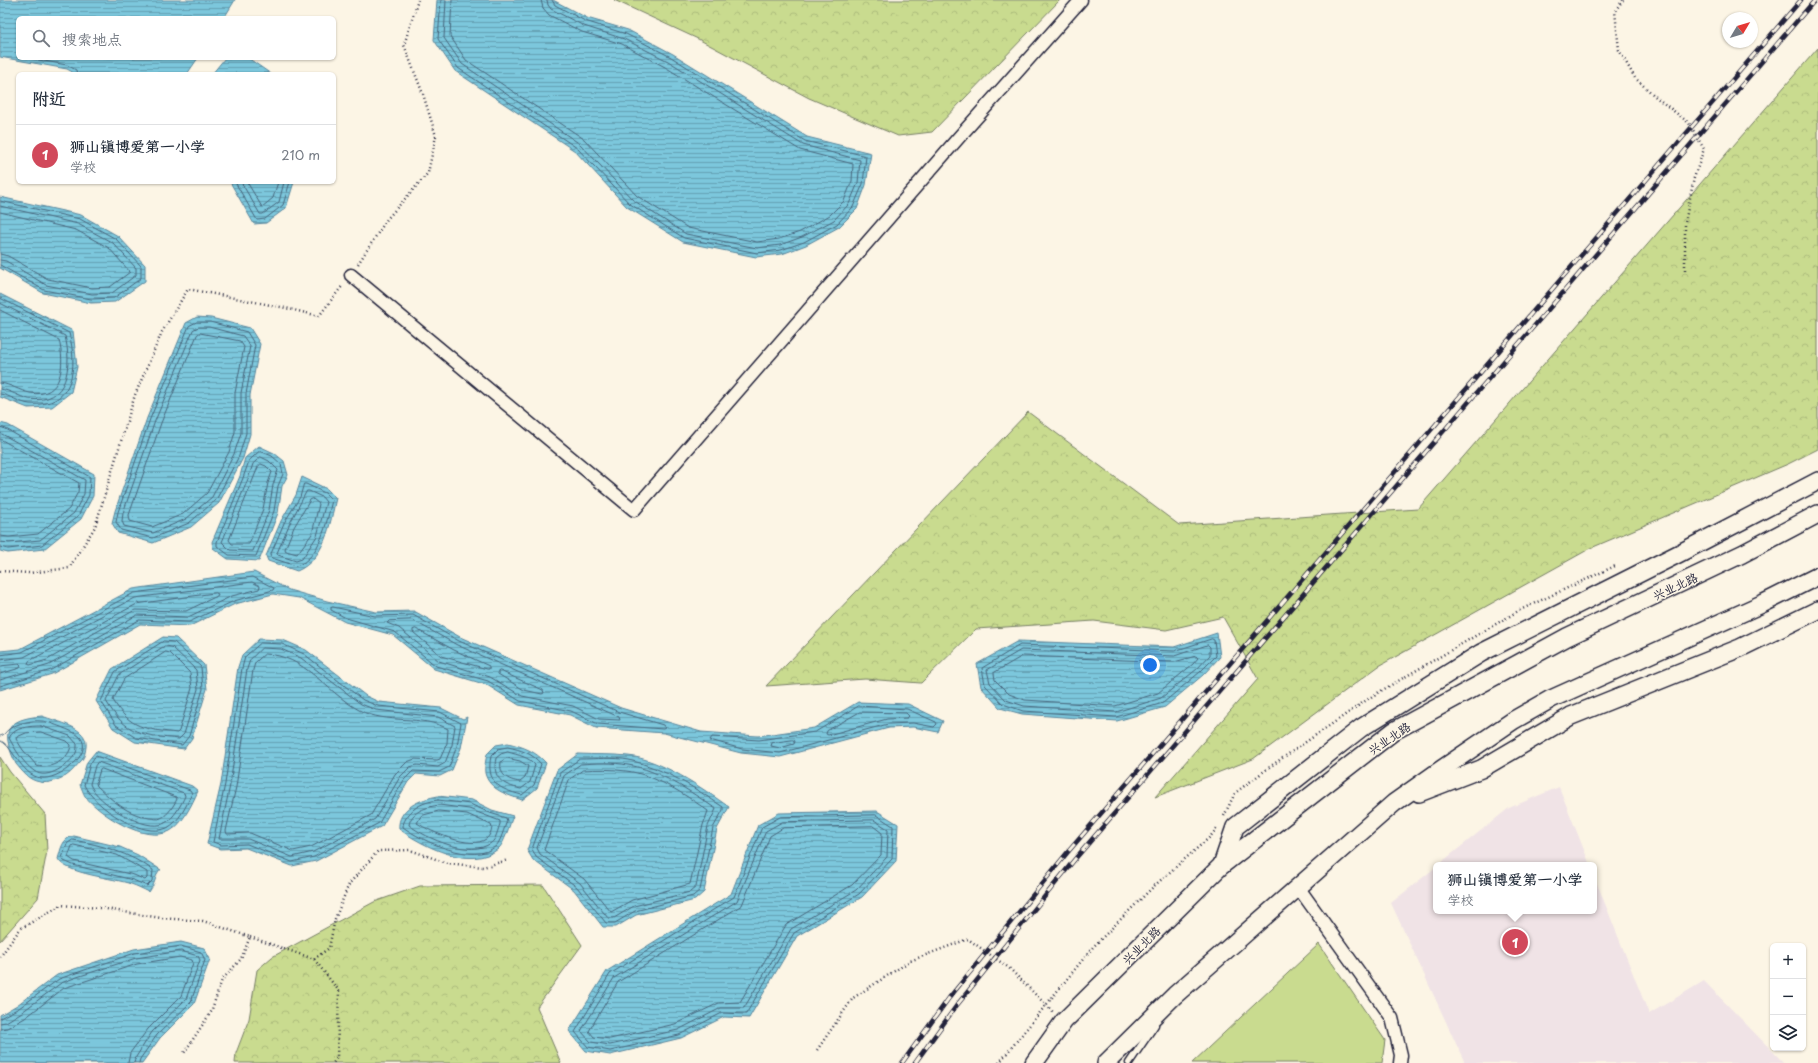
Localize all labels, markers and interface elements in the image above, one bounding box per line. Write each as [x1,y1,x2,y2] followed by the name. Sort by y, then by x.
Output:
[1722,12,1758,48] north arrow
[16,16,336,60] search box
[30,27,52,49] icon: search
[62,27,122,50] text: 搜索地点
[32,85,66,111] text: 附近
[70,134,205,157] text: 狮山镇博爱第一小学
[42,145,48,164] text: 1
[281,145,320,164] text: 210 m
[70,157,96,176] text: 学校
[1649,568,1701,604] street label: 兴业北路
[1140,655,1160,675] your location
[1364,717,1414,759] street label: 兴业北路
[1433,862,1597,914] popup
[1447,867,1583,890] text: 狮山镇博爱第一小学
[1447,890,1474,909] text: 学校
[1118,922,1164,968] street label: 兴业北路
[1502,927,1528,957] pin: 1
[1770,943,1806,1051] map controls
[1770,943,1806,979] button: +
[1770,979,1806,1015] button: −
[1770,1015,1806,1051] button: layers

